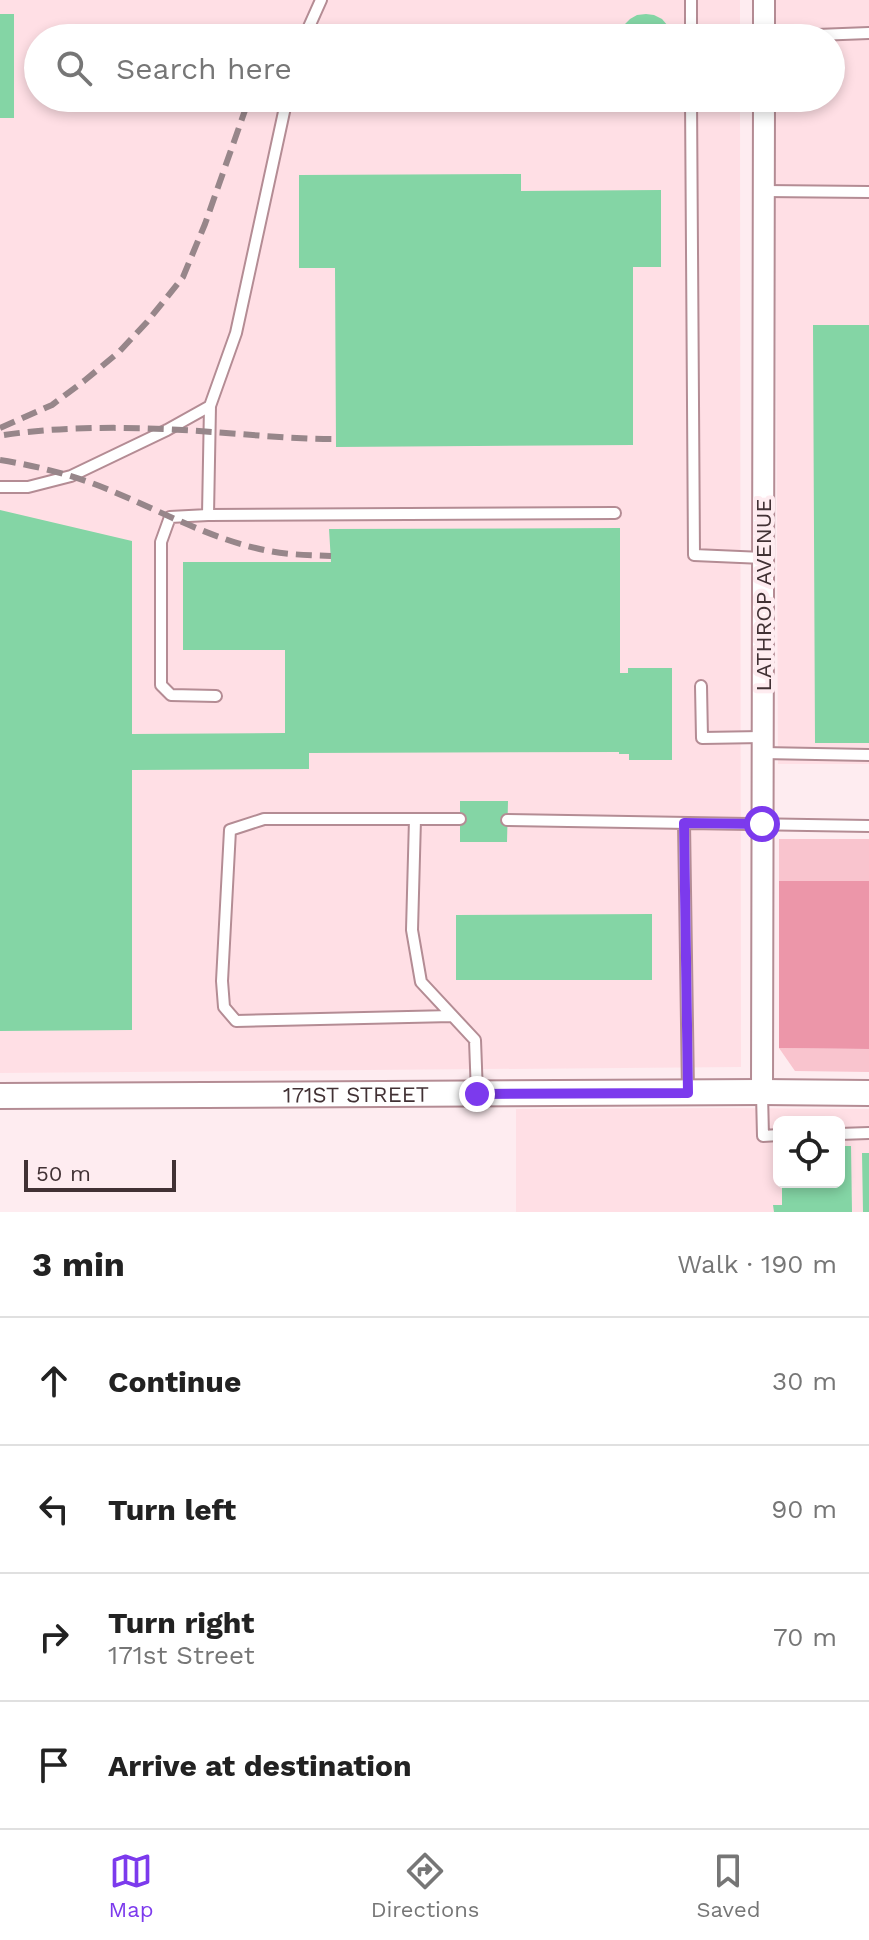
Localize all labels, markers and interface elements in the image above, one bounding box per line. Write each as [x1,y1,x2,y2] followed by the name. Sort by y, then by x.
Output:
[24,24,845,112] search box
[52,46,96,90] icon: search
[116,51,292,86] text: Search here
[751,499,776,691] street label: LATHROP AVENUE
[744,806,780,842] route start
[459,1076,495,1112] route end
[283,1082,429,1108] street label: 171ST STREET
[773,1116,845,1188] map controls
[773,1116,845,1188] button: locate
[24,1156,176,1192] scale bar
[36,1161,91,1186] text: 50 m
[32,1244,125,1284] text: 3 min
[677,1249,837,1279] text: Walk · 190 m
[32,1359,76,1403] icon: ahead
[108,1364,241,1399] text: Continue
[772,1366,837,1396] text: 30 m
[32,1487,76,1531] icon: left
[108,1492,236,1527] text: Turn left
[771,1494,837,1524] text: 90 m
[108,1605,254,1640] text: Turn right
[32,1615,76,1659] icon: right
[773,1622,837,1652] text: 70 m
[108,1640,255,1670] text: 171st Street
[32,1743,76,1787] icon: arrive
[108,1748,412,1783] text: Arrive at destination
[109,1849,153,1922] tab: Map
[371,1849,479,1922] tab: Directions
[697,1849,760,1922] tab: Saved

